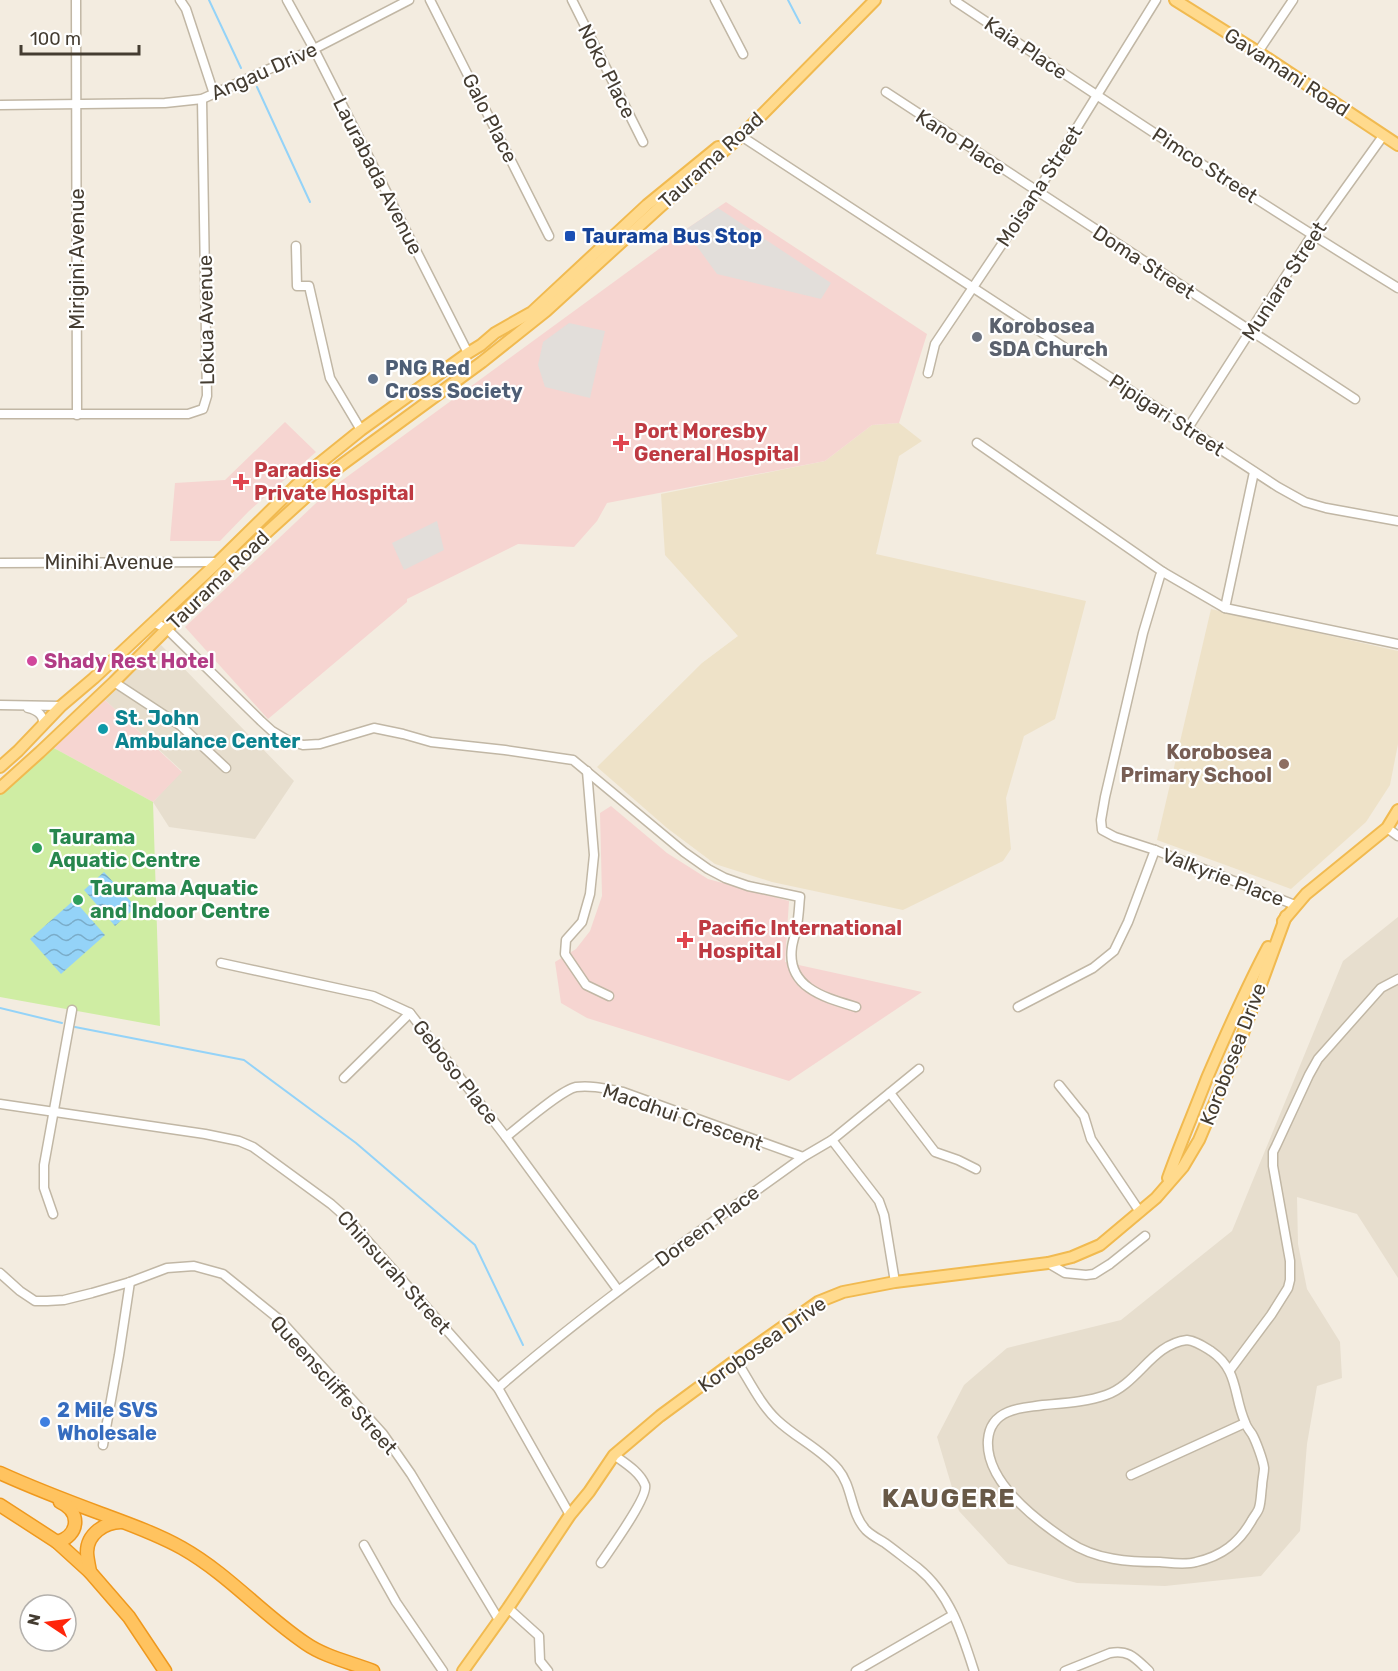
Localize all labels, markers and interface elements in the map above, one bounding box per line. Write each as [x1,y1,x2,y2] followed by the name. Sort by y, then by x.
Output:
[980,12,1072,84] street label: Kaia Place
[21,18,140,56] scale bar
[573,20,641,122] street label: Noko Place
[1220,23,1354,121] street label: Gavamani Road
[30,28,81,50] text: 100 m
[207,37,321,105] street label: Angau Drive
[457,69,523,167] street label: Galo Place
[328,93,428,259] street label: Laurabada Avenue
[912,104,1010,180] street label: Kano Place
[654,107,768,213] street label: Taurama Road
[991,121,1087,251] street label: Moisana Street
[1148,122,1262,208] street label: Pimco Street
[65,188,89,330] street label: Mirigini Avenue
[1237,217,1331,345] street label: Muniara Street
[1088,220,1200,304] street label: Doma Street
[582,224,762,248] place label: Taurama Bus Stop
[563,229,577,243] marker: Taurama Bus Stop
[193,255,219,385] street label: Lokua Avenue
[989,314,1108,361] place label: Korobosea SDA Church
[970,330,984,344] marker: Korobosea SDA Church
[385,356,523,403] place label: PNG Red Cross Society
[1105,369,1229,461] street label: Pipigari Street
[366,372,380,386] marker: PNG Red Cross Society
[634,419,799,466] place label: Port Moresby General Hospital
[612,434,630,452] marker: Port Moresby General Hospital
[254,458,414,505] place label: Paradise Private Hospital
[232,473,250,491] marker: Paradise Private Hospital
[162,525,274,635] street label: Taurama Road
[44,550,174,574] street label: Minihi Avenue
[44,649,215,673] place label: Shady Rest Hotel
[25,654,39,668] marker: Shady Rest Hotel
[115,706,300,753] place label: St. John Ambulance Center
[96,722,110,736] marker: St. John Ambulance Center
[1121,740,1272,787] place label: Korobosea Primary School
[1277,757,1291,771] marker: Korobosea Primary School
[49,825,200,872] place label: Taurama Aquatic Centre
[30,841,44,855] marker: Taurama Aquatic Centre
[1159,843,1287,911] street label: Valkyrie Place
[90,876,270,923] place label: Taurama Aquatic and Indoor Centre
[71,893,85,907] marker: Taurama Aquatic and Indoor Centre
[698,916,902,963] place label: Pacific International Hospital
[676,931,694,949] marker: Pacific International Hospital
[1195,979,1271,1129] street label: Korobosea Drive
[408,1015,504,1129] street label: Geboso Place
[600,1078,766,1156] street label: Macdhui Crescent
[650,1180,764,1272] street label: Doreen Place
[332,1205,456,1339] street label: Chinsurah Street
[693,1291,831,1397] street label: Korobosea Drive
[265,1311,403,1460] street label: Queenscliffe Street
[57,1398,158,1445] place label: 2 Mile SVS Wholesale
[38,1415,52,1429] marker: 2 Mile SVS Wholesale
[882,1483,1016,1514] district label: KAUGERE
[18,1593,78,1653] north arrow
[23,1612,44,1627] text: N

